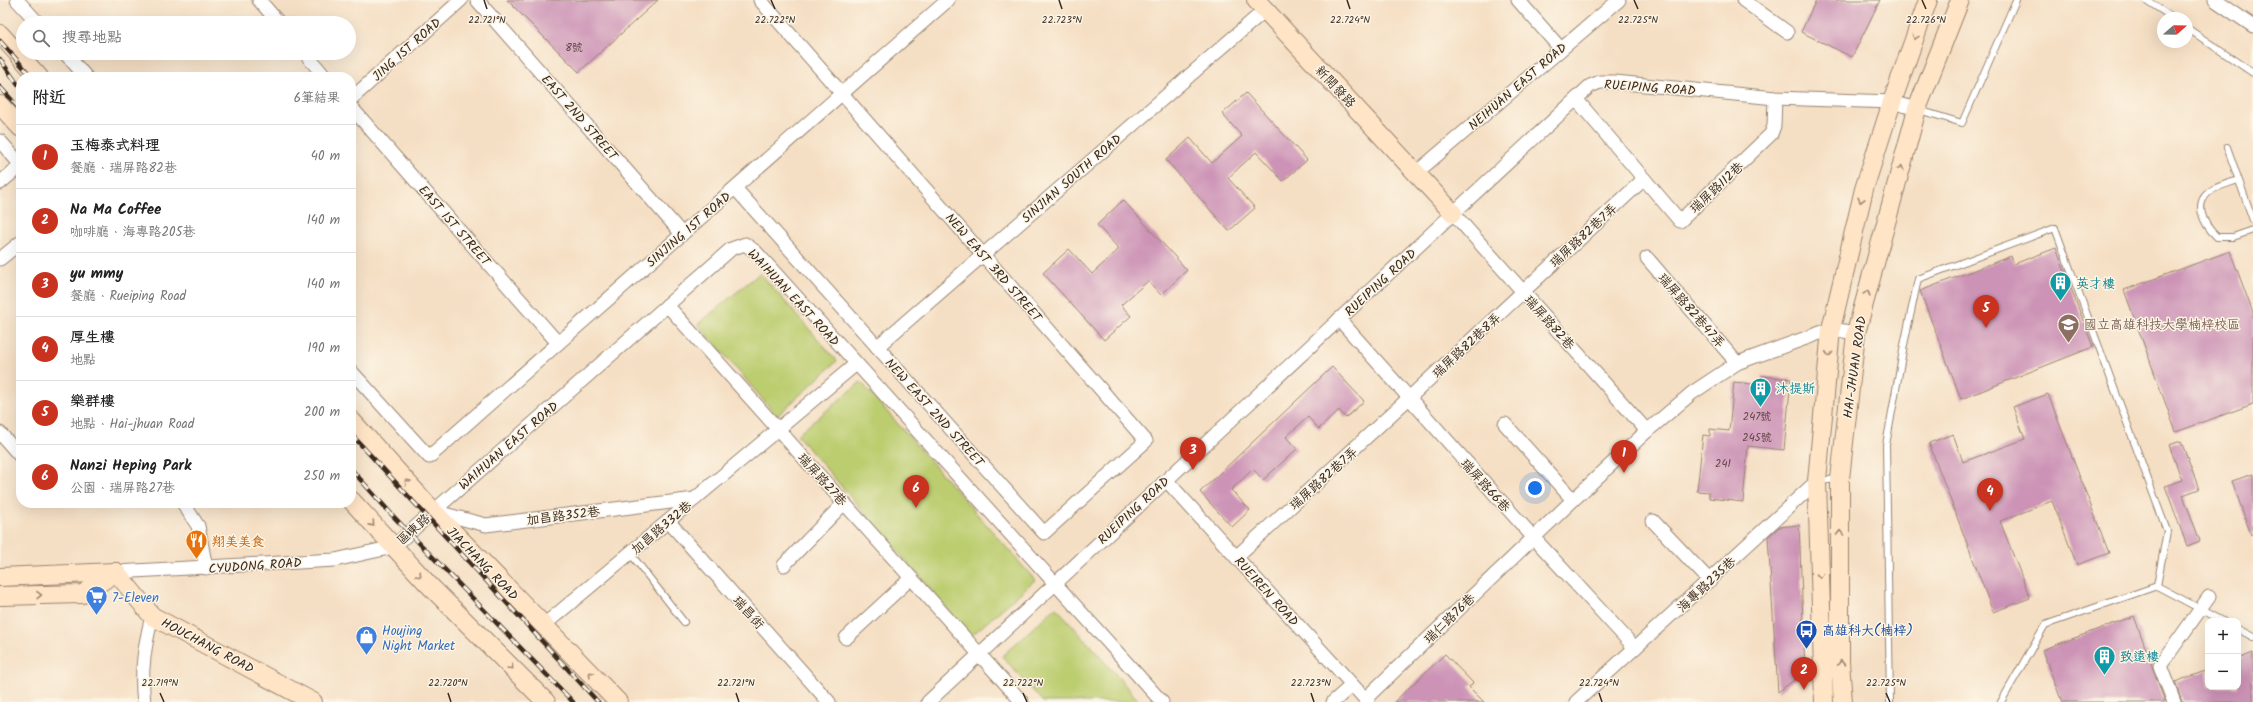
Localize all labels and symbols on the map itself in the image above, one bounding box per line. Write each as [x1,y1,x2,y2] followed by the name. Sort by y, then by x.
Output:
[468,12,506,28] text: 22.721°N
[755,12,795,28] text: 22.722°N
[1042,12,1082,28] text: 22.723°N
[1330,12,1370,28] text: 22.724°N
[1618,12,1658,28] text: 22.725°N
[1906,12,1946,28] text: 22.726°N
[2157,12,2193,48] north arrow
[368,13,446,87] street label: JING 1ST ROAD
[1911,33,1920,40] one-way arrow
[1464,38,1572,136] street label: NEIHUAN EAST ROAD
[565,39,583,57] house number: 8號
[1309,61,1360,113] street label: 新開發路
[535,70,623,166] street label: EAST 2ND STREET
[1603,75,1696,102] street label: RUEIPING ROAD
[1017,130,1127,229] street label: SINJIAN SOUTH ROAD
[1685,157,1749,219] street label: 瑞屏路112巷
[1896,165,1905,172] one-way arrow
[413,181,496,272] street label: EAST 1ST STREET
[642,187,736,273] street label: SINJING 1ST ROAD
[1857,196,1866,203] one-way arrow
[1545,199,1623,273] street label: 瑞屏路82巷7弄
[939,209,1047,328] street label: NEW EAST 3RD STREET
[742,244,844,352] street label: WAIHUAN EAST ROAD
[1340,244,1422,322] street label: RUEIPING ROAD
[1652,269,1729,353] street label: 瑞屏路82巷47弄
[2047,270,2073,303] building icon: 英才樓
[2076,274,2115,295] place label: 英才樓
[1862,290,1871,297] one-way arrow
[1519,291,1579,355] street label: 瑞屏路82巷
[1973,295,1999,328] pin: 5
[1428,308,1506,384] street label: 瑞屏路82巷8弄
[2056,311,2082,344] school or university icon: 國立高雄科技大學楠梓校區
[1838,315,1873,420] street label: HAI-JHUAN ROAD
[2084,315,2240,336] place label: 國立高雄科技大學楠梓校區
[1824,351,1833,357] one-way arrow
[879,354,989,473] street label: NEW EAST 2ND STREET
[1747,375,1773,408] building icon: 沐提斯
[1776,379,1815,400] place label: 沐提斯
[454,397,564,496] street label: WAIHUAN EAST ROAD
[1743,408,1771,426] house number: 247號
[1742,429,1772,447] house number: 245號
[1180,437,1206,470] pin: 3
[1611,440,1637,473] pin: 1
[1285,442,1363,516] street label: 瑞屏路82巷7弄
[792,449,852,511] street label: 瑞屏路27巷
[1455,454,1515,518] street label: 瑞屏路66巷
[1715,455,1731,473] house number: 241
[1093,472,1175,550] street label: RUEIPING ROAD
[903,475,929,508] pin: 6
[1525,478,1545,498] your location
[1977,478,2003,511] pin: 4
[404,479,412,487] one-way arrow
[627,496,697,560] street label: 加昌路332巷
[525,502,601,531] street label: 加昌路352巷
[392,509,436,551] street label: 區東路
[367,519,374,526] one-way arrow
[441,522,523,606] street label: JIACHANG ROAD
[183,528,209,561] restaurant icon: 翔美美食
[1836,530,1844,536] one-way arrow
[212,532,264,553] place label: 翔美美食
[1229,552,1303,632] street label: RUEIREN ROAD
[1673,552,1741,618] street label: 海專路235巷
[208,553,302,580] street label: CYUDONG ROAD
[415,570,422,578] one-way arrow
[1816,573,1824,579] one-way arrow
[83,584,109,617] supermarket icon: 7-Eleven
[112,588,159,609] place label: 7-Eleven
[1419,589,1481,649] street label: 瑞仁路76巷
[36,591,42,599] one-way arrow
[727,591,769,635] street label: 瑞昌街
[157,613,258,680] street label: HOUCHANG ROAD
[1794,617,1820,650] bus stop icon: 高雄科大(楠梓)
[382,621,456,657] place label: Houjing Night Market
[1822,621,1913,642] place label: 高雄科大(楠梓)
[353,624,379,657] shop icon: Houjing Night Market
[2091,643,2117,676] building icon: 致遠樓
[2120,647,2159,668] place label: 致遠樓
[1791,657,1817,690] pin: 2
[1836,660,1845,666] one-way arrow
[506,662,514,670] one-way arrow
[588,671,596,679] one-way arrow
[142,675,179,691] text: 22.719°N
[428,675,468,691] text: 22.720°N
[717,675,755,691] text: 22.721°N
[1003,675,1043,691] text: 22.722°N
[1291,675,1331,691] text: 22.723°N
[1579,675,1619,691] text: 22.724°N
[1866,675,1906,691] text: 22.725°N

